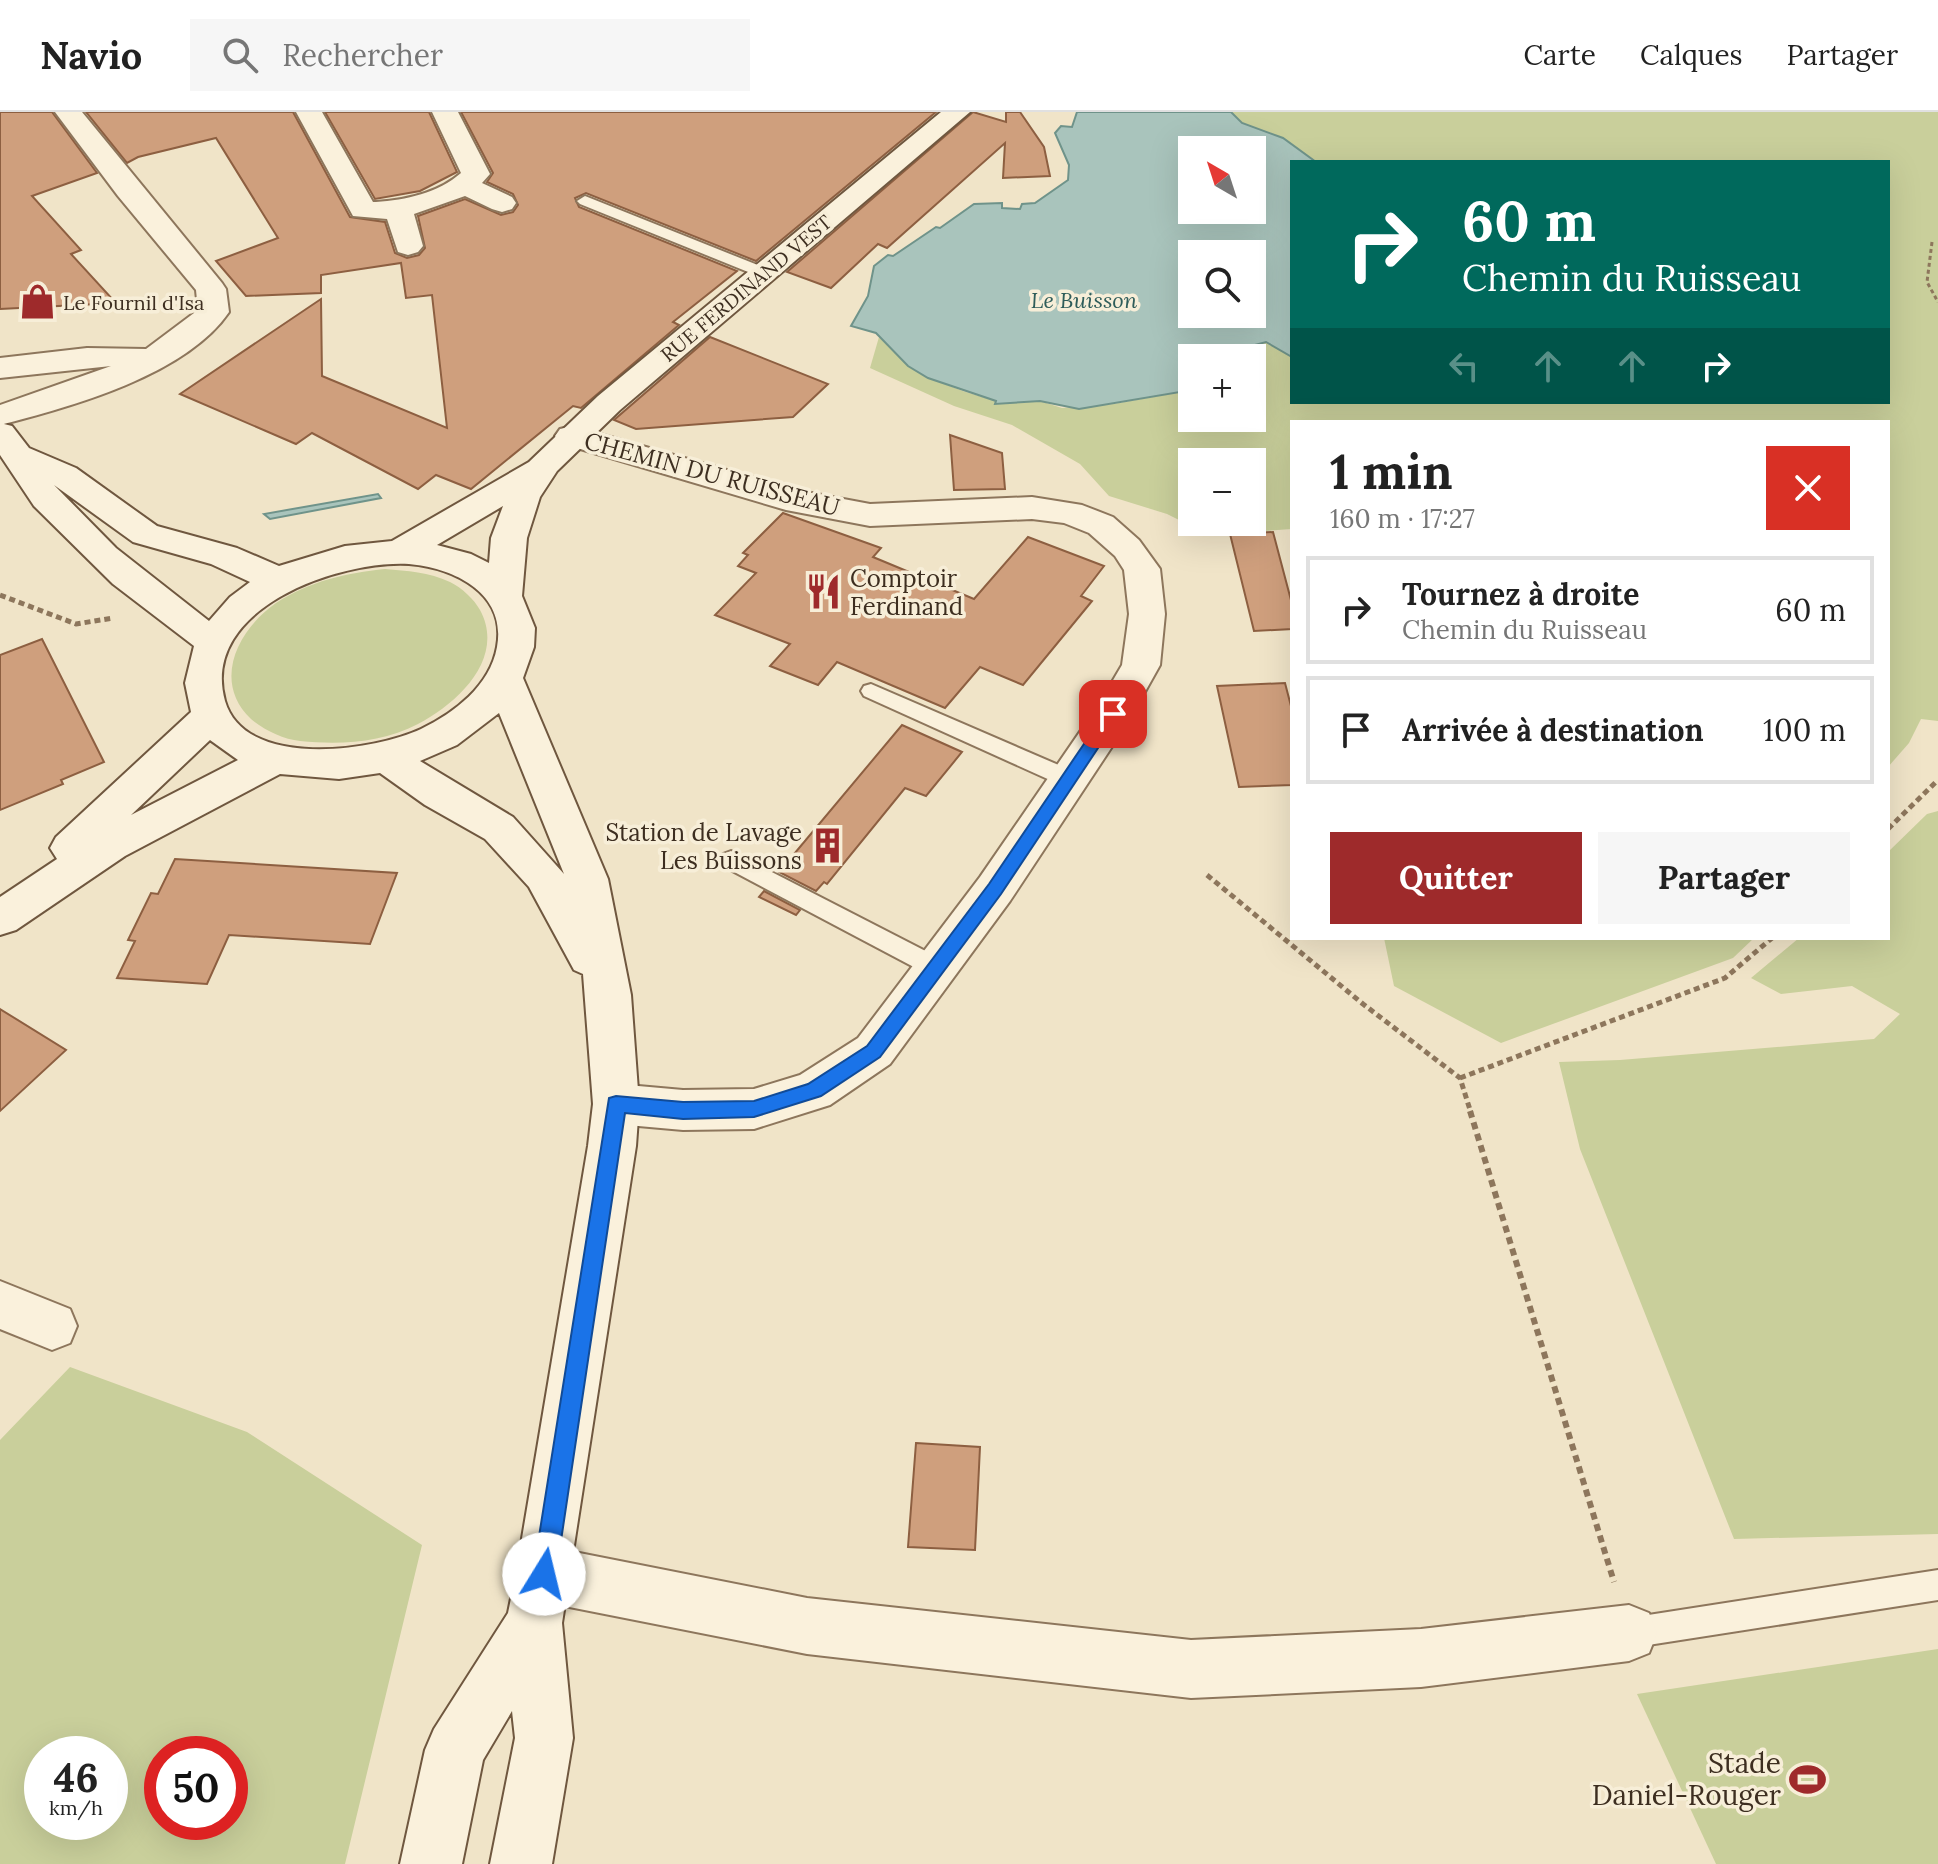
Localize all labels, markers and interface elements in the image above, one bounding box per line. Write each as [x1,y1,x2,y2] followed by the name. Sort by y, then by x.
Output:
[190,19,750,91] search box
[40,31,142,79] text: Navio
[218,33,262,77] icon: search
[282,36,443,74] text: Rechercher
[1524,37,1596,73] text: Carte
[1640,37,1743,73] text: Calques
[1787,37,1898,73] text: Partager
[1178,136,1266,224] north arrow
[1178,136,1266,536] map controls
[1462,185,1596,256] text: 60 m
[1330,192,1434,296] icon: right
[655,209,837,367] street label: RUE FERDINAND VEST
[1178,240,1266,328] button: search
[1462,255,1801,301] text: Chemin du Ruisseau
[18,283,56,321] shop icon: Le Fournil d'Isa
[1031,286,1138,314] water label: Le Buisson
[63,290,204,315] place label: Le Fournil d'Isa
[1178,344,1266,432] button: +
[1442,344,1486,388] icon: left
[1526,344,1570,388] icon: ahead
[1610,344,1654,388] icon: ahead
[1694,344,1738,388] icon: right
[581,425,843,523] street label: CHEMIN DU RUISSEAU
[1330,441,1453,502] text: 1 min
[1766,446,1850,530] button: close
[1178,448,1266,536] button: −
[1330,502,1475,535] text: 160 m · 17:27
[850,563,963,622] place label: Comptoir Ferdinand
[805,573,843,611] restaurant icon: Comptoir Ferdinand
[1402,575,1639,613] text: Tournez à droite
[1334,588,1378,632] icon: right
[1775,591,1846,629] text: 60 m
[1402,613,1647,646] text: Chemin du Ruisseau
[1079,680,1147,748] pin
[1091,692,1135,736] icon: arrive
[1334,708,1378,752] icon: arrive
[1402,711,1704,749] text: Arrivée à destination
[1763,711,1846,749] text: 100 m
[605,817,802,876] place label: Station de Lavage Les Buissons
[809,827,847,865] building icon: Station de Lavage Les Buissons
[1330,832,1582,924] button: Quitter
[1598,832,1850,924] button: Partager
[502,1532,586,1616] position arrow
[144,1736,248,1840] speed limit sign: 50
[1592,1745,1781,1813] place label: Stade Daniel-Rouger
[54,1752,98,1803] text: 46
[1788,1760,1826,1798] sports icon: Stade Daniel-Rouger
[49,1795,103,1820] text: km/h

